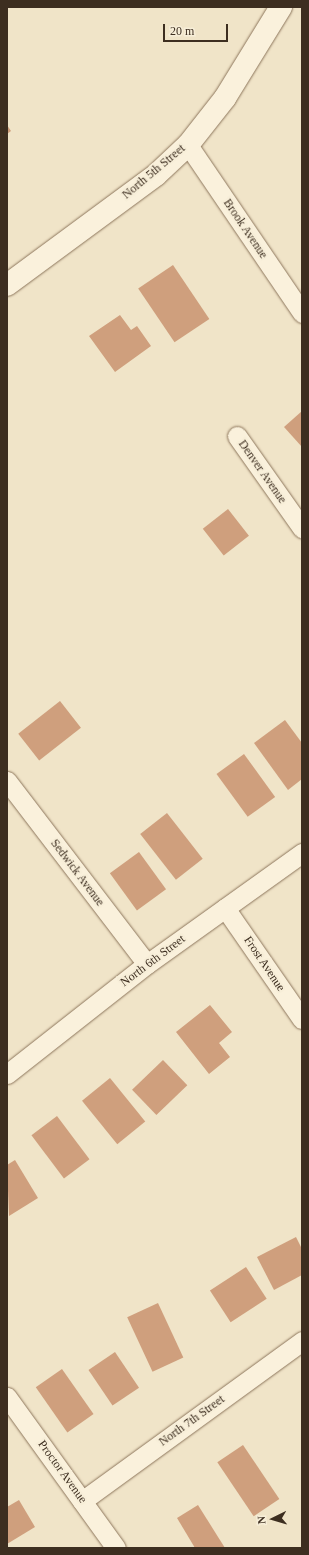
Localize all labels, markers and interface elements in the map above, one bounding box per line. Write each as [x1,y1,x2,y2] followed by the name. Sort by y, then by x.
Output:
[165,16,230,42] scale bar
[170,24,194,38] text: 20 m
[120,142,188,202] street label: North 5th Street
[220,196,270,262] street label: Brook Avenue
[235,437,289,507] street label: Denver Avenue
[47,836,107,910] street label: Sedwick Avenue
[118,932,188,990] street label: North 6th Street
[240,933,288,995] street label: Frost Avenue
[156,1392,228,1450] street label: North 7th Street
[34,1438,90,1506] street label: Proctor Avenue
[253,1499,293,1539] north arrow
[255,1516,267,1525] text: N

